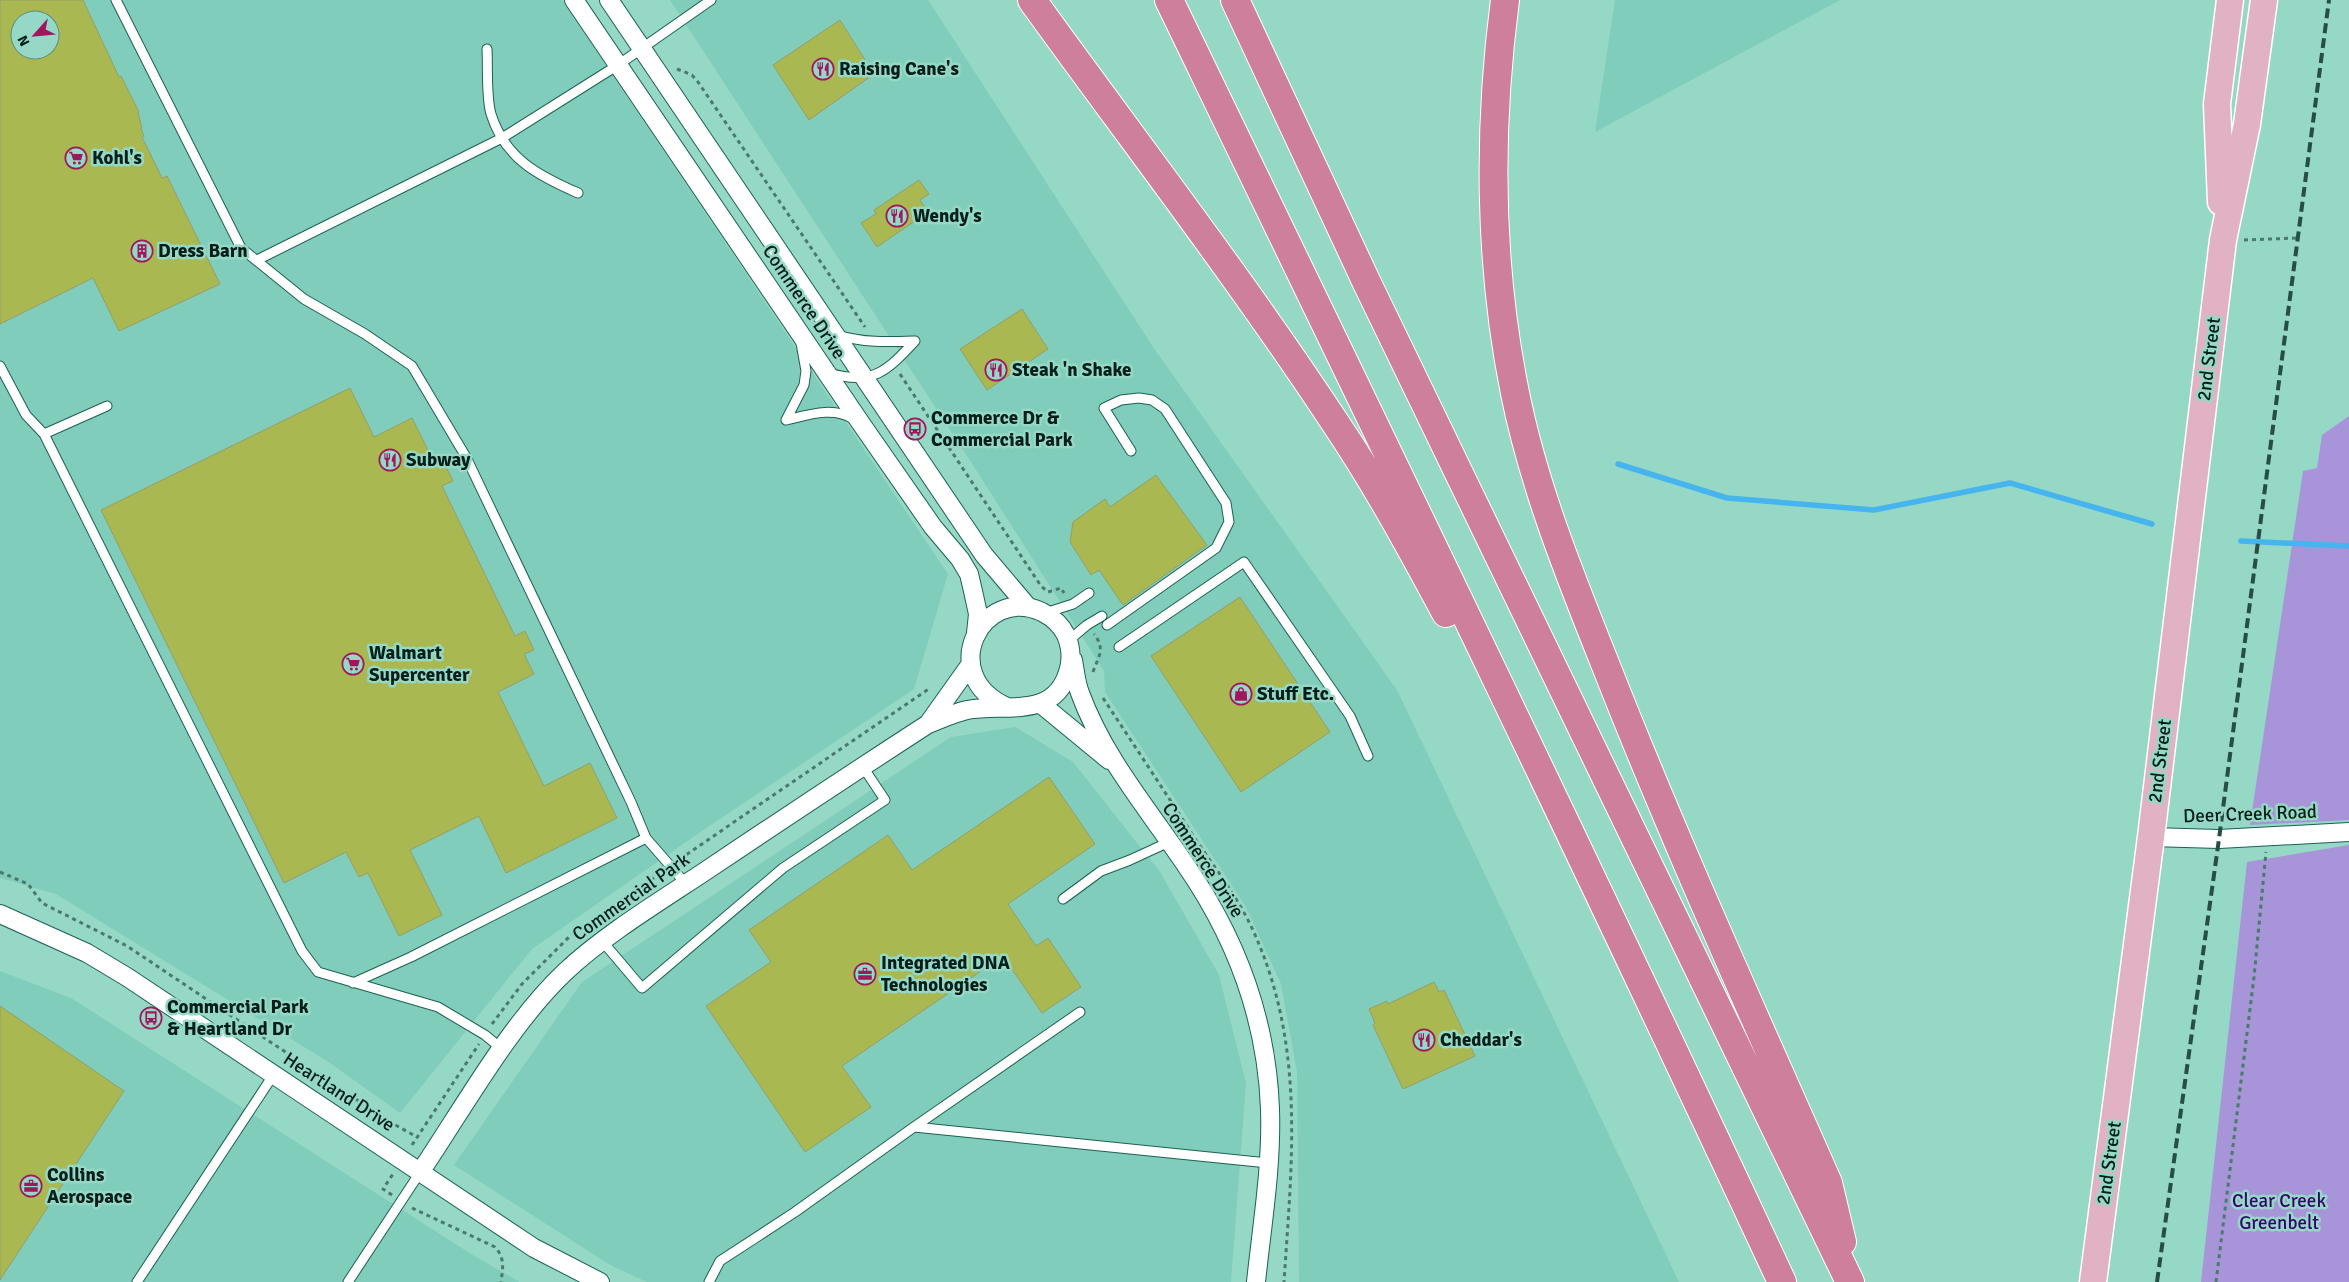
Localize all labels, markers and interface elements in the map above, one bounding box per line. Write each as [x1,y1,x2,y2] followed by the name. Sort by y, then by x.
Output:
[10,10,60,60] north arrow
[14,32,34,49] text: N
[811,57,835,81] restaurant icon: Raising Cane's
[839,57,959,81] place label: Raising Cane's
[64,146,88,170] supermarket icon: Kohl's
[92,146,142,170] place label: Kohl's
[885,204,909,228] restaurant icon: Wendy's
[913,204,982,228] place label: Wendy's
[130,239,154,263] building icon: Dress Barn
[158,239,248,263] place label: Dress Barn
[757,240,851,364] street label: Commerce Drive
[2192,315,2226,402] street label: 2nd Street
[984,358,1008,382] restaurant icon: Steak 'n Shake
[1012,358,1132,382] place label: Steak 'n Shake
[931,406,1073,452] place label: Commerce Dr & Commercial Park
[903,417,927,441] bus stop icon: Commerce Dr & Commercial Park
[378,448,402,472] restaurant icon: Subway
[406,448,471,472] place label: Subway
[369,641,470,687] place label: Walmart Supercenter
[341,652,365,676] supermarket icon: Walmart Supercenter
[1229,682,1253,706] shop icon: Stuff Etc.
[1257,682,1334,706] place label: Stuff Etc.
[2143,717,2177,804] street label: 2nd Street
[1157,798,1249,922] street label: Commerce Drive
[2183,800,2317,828] street label: Deer Creek Road
[568,847,695,946] street label: Commercial Park
[881,951,1010,997] place label: Integrated DNA Technologies
[853,962,877,986] office icon: Integrated DNA Technologies
[167,995,309,1041] place label: Commercial Park & Heartland Dr
[139,1006,163,1030] bus stop icon: Commercial Park & Heartland Dr
[1412,1028,1436,1052] restaurant icon: Cheddar's
[1440,1028,1522,1052] place label: Cheddar's
[279,1047,399,1137] street label: Heartland Drive
[2091,1119,2127,1206] street label: 2nd Street
[47,1163,132,1209] place label: Collins Aerospace
[19,1174,43,1198] office icon: Collins Aerospace
[2232,1189,2326,1235] park label: Clear Creek Greenbelt

